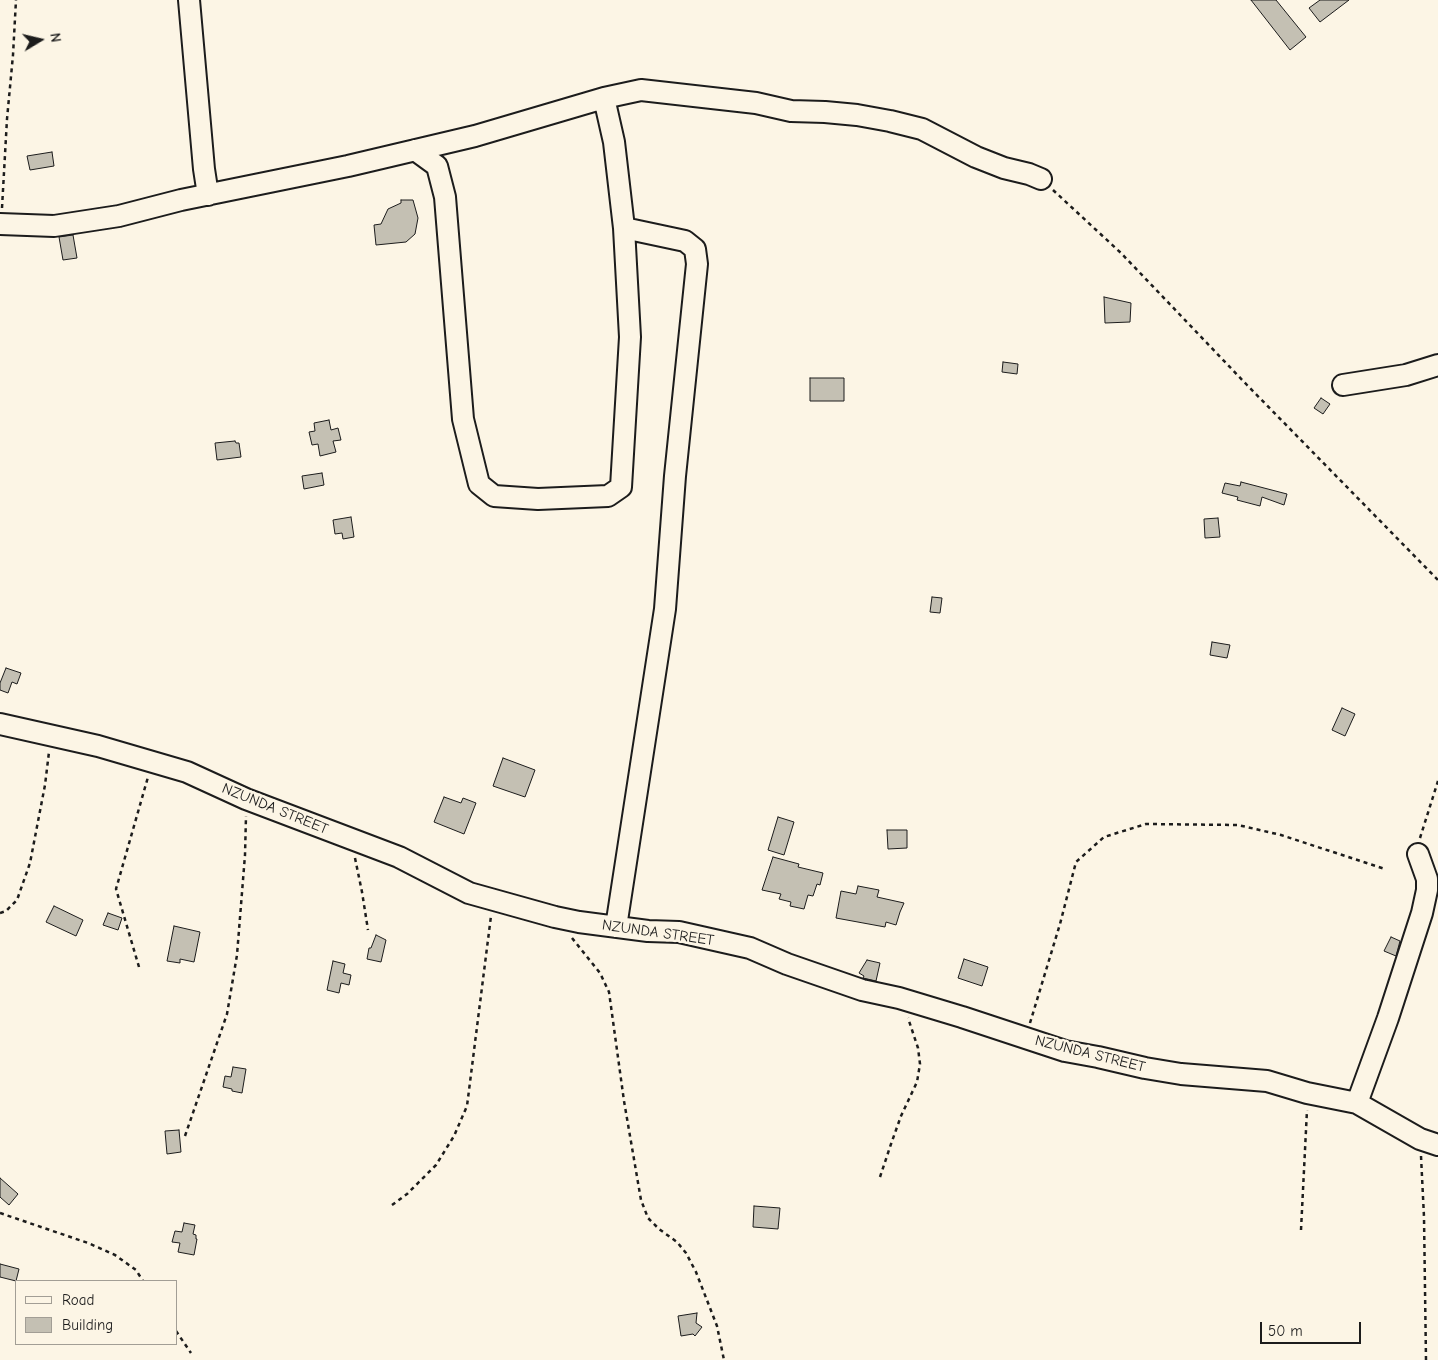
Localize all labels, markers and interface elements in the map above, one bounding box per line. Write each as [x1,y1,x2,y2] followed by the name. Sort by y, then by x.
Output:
[15,15,65,65] north arrow
[46,32,64,43] text: N
[219,779,331,839] street label: NZUNDA STREET
[601,916,715,950] street label: NZUNDA STREET
[1033,1032,1147,1076] street label: NZUNDA STREET
[15,1280,178,1345] legend
[62,1291,94,1309] text: Road
[1263,1312,1364,1344] scale bar
[62,1316,113,1334] text: Building
[1268,1322,1303,1340] text: 50 m

